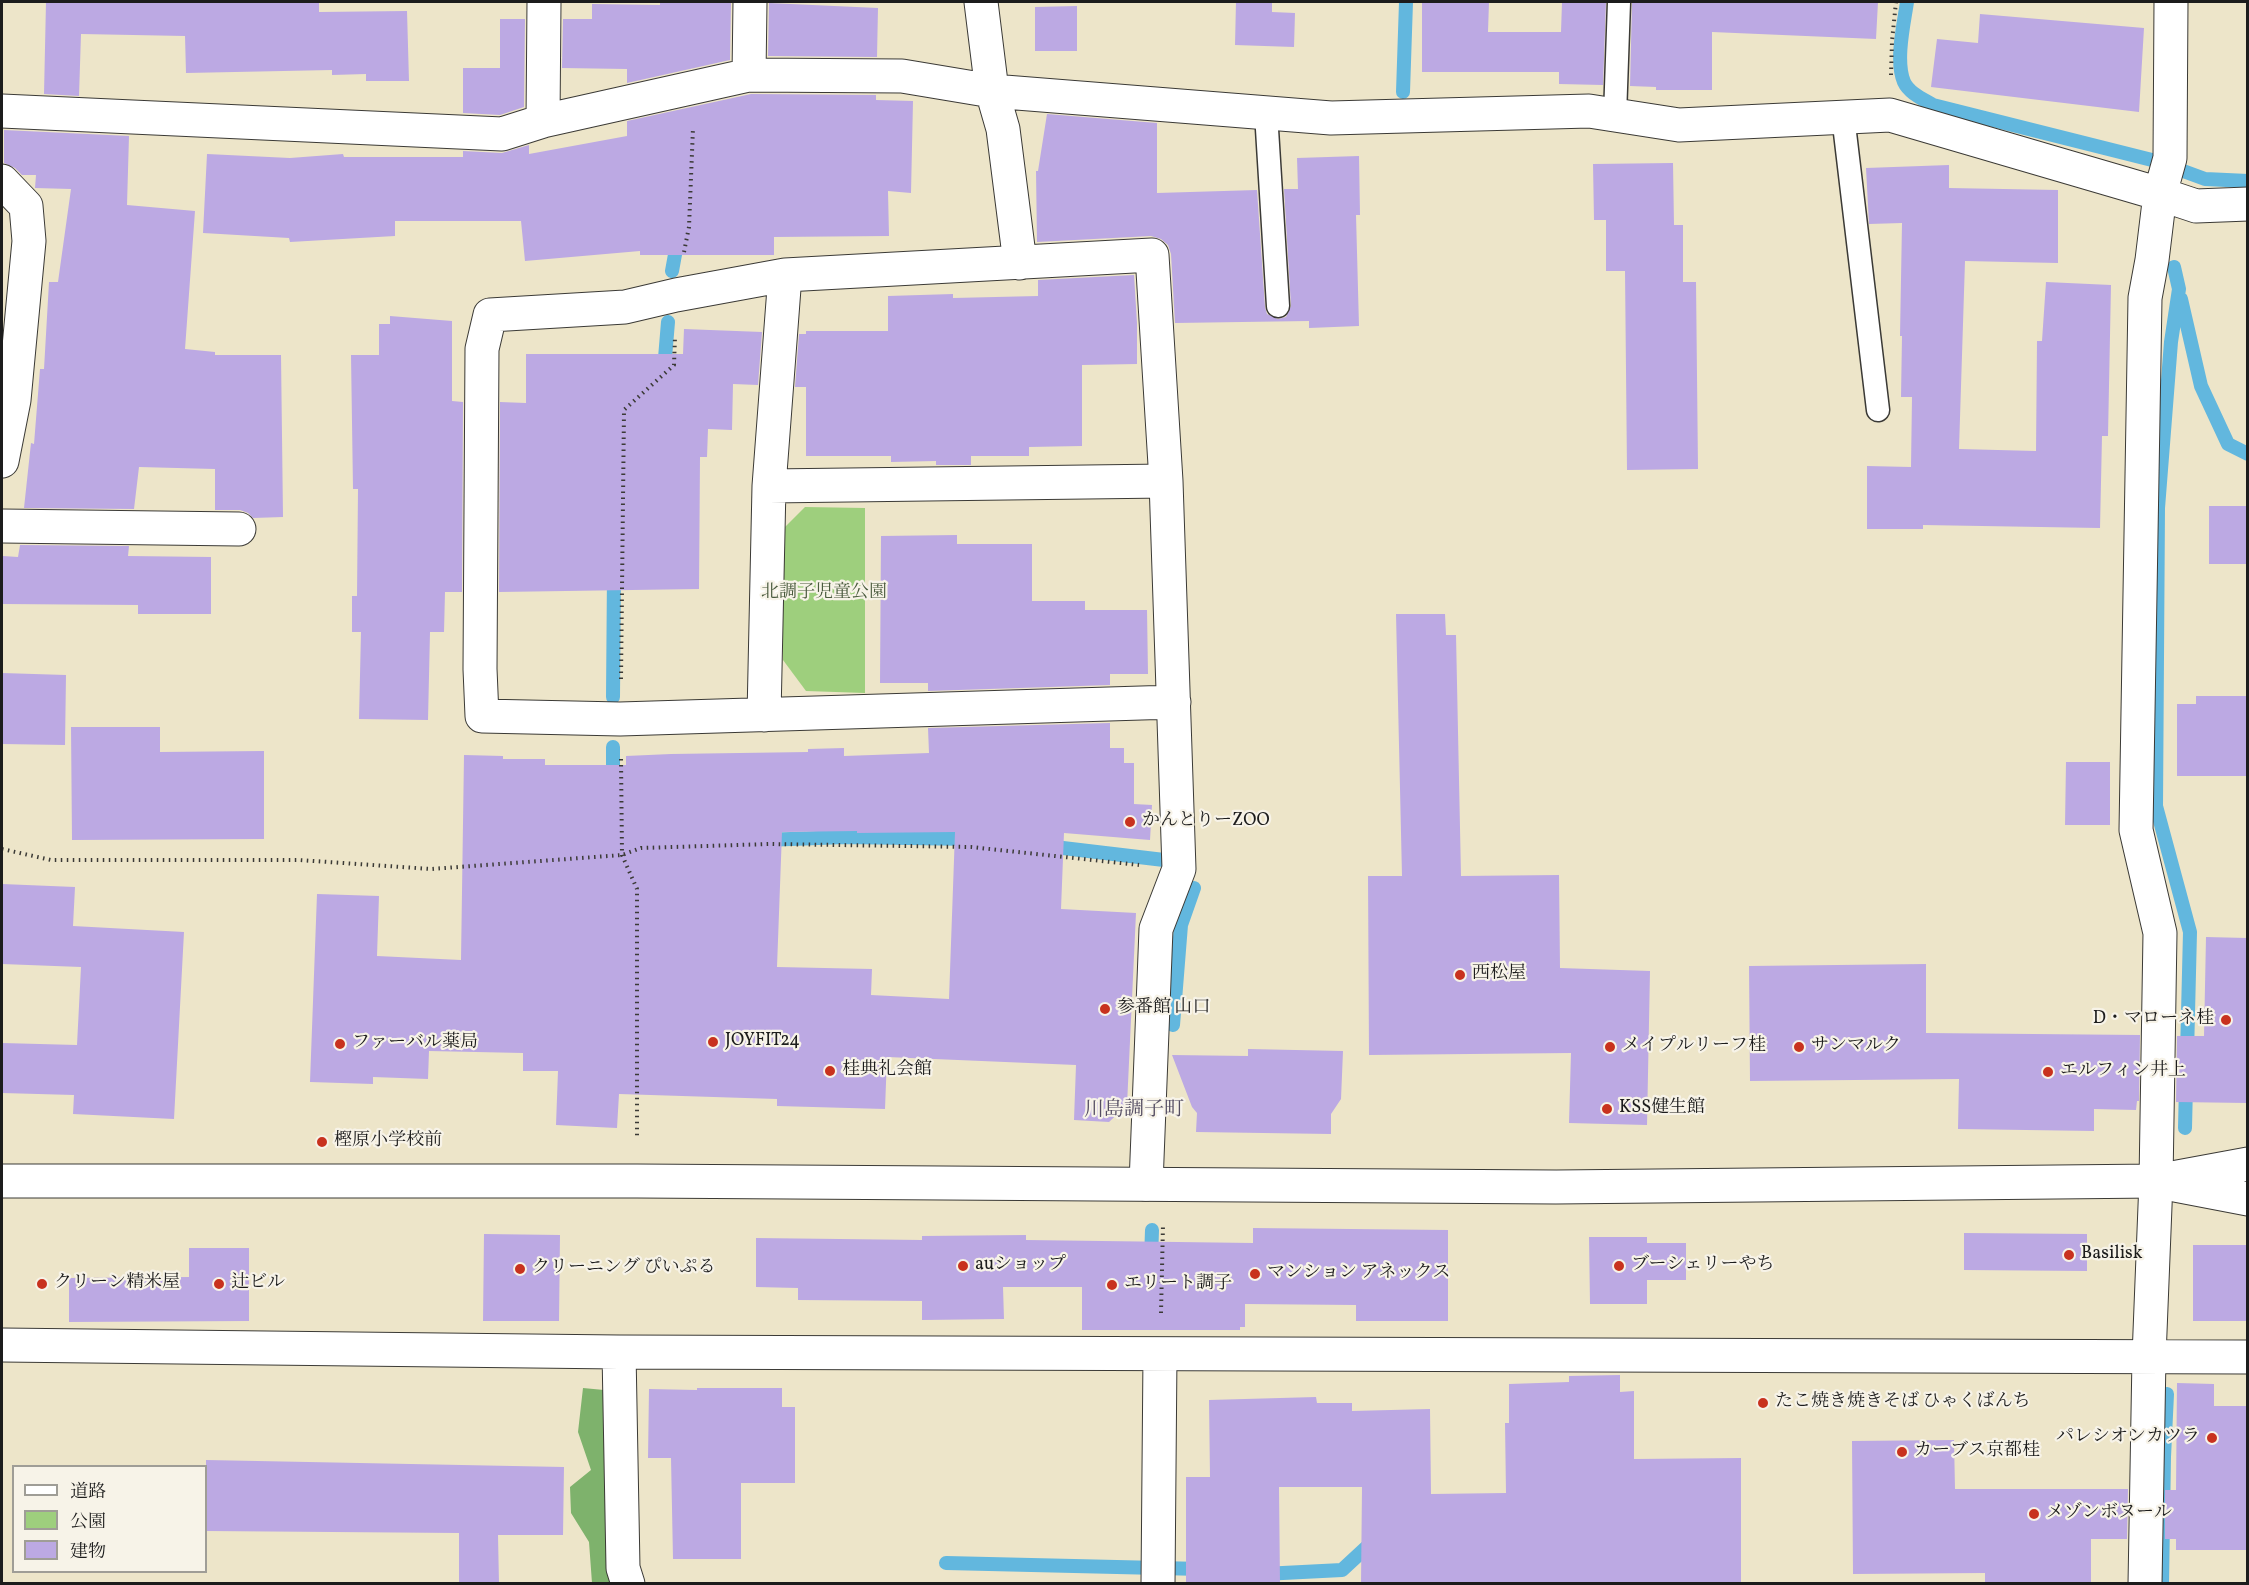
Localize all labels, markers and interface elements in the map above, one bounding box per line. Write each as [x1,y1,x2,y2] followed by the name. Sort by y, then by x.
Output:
[761,583,887,605] park label: 北調子児童公園
[1142,811,1270,833] place label: かんとりーZOO
[1123,815,1137,829] marker: かんとりーZOO
[1472,964,1526,986] place label: 西松屋
[1453,968,1467,982] marker: 西松屋
[1117,998,1211,1020] place label: 参番館 山口
[1098,1002,1112,1016] marker: 参番館 山口
[2093,1009,2214,1031] place label: D・マローネ桂
[2219,1013,2233,1027] marker: D・マローネ桂
[725,1031,800,1053] place label: JOYFIT24
[352,1033,478,1055] place label: ファーバル薬局
[706,1035,720,1049] marker: JOYFIT24
[1622,1036,1766,1058] place label: メイプルリーフ桂
[1811,1036,1901,1058] place label: サンマルク
[333,1037,347,1051] marker: ファーバル薬局
[1603,1040,1617,1054] marker: メイプルリーフ桂
[1792,1040,1806,1054] marker: サンマルク
[842,1060,932,1082] place label: 桂典礼会館
[2060,1061,2186,1083] place label: エルフィン井上
[823,1064,837,1078] marker: 桂典礼会館
[2041,1065,2055,1079] marker: エルフィン井上
[1619,1098,1705,1120] place label: KSS健生館
[1084,1099,1184,1123] district label: 川島調子町
[1600,1102,1614,1116] marker: KSS健生館
[334,1131,442,1153] place label: 樫原小学校前
[315,1135,329,1149] marker: 樫原小学校前
[2081,1244,2143,1266] place label: Basilisk
[2062,1248,2076,1262] marker: Basilisk
[975,1255,1066,1277] place label: auショップ
[1631,1255,1774,1277] place label: ブーシェリーやち
[532,1258,716,1280] place label: クリーニング ぴいぷる
[956,1259,970,1273] marker: auショップ
[1612,1259,1626,1273] marker: ブーシェリーやち
[513,1262,527,1276] marker: クリーニング ぴいぷる
[1267,1263,1451,1285] place label: マンション アネックス
[1248,1267,1262,1281] marker: マンション アネックス
[54,1273,180,1295] place label: クリーン精米屋
[231,1273,285,1295] place label: 辻ビル
[1124,1274,1232,1296] place label: エリート調子
[35,1277,49,1291] marker: クリーン精米屋
[212,1277,226,1291] marker: 辻ビル
[1105,1278,1119,1292] marker: エリート調子
[1775,1392,2031,1414] place label: たこ焼き焼きそば ひゃくばんち
[1756,1396,1770,1410] marker: たこ焼き焼きそば ひゃくばんち
[2056,1427,2200,1449] place label: パレシオンカツラ
[2205,1431,2219,1445] marker: パレシオンカツラ
[1914,1441,2040,1463] place label: カーブス京都桂
[1895,1445,1909,1459] marker: カーブス京都桂
[12,1465,207,1573] legend
[70,1480,106,1505] text: 道路
[2046,1503,2172,1525] place label: メゾンボヌール
[2027,1507,2041,1521] marker: メゾンボヌール
[70,1510,106,1535] text: 公園
[70,1540,106,1565] text: 建物

